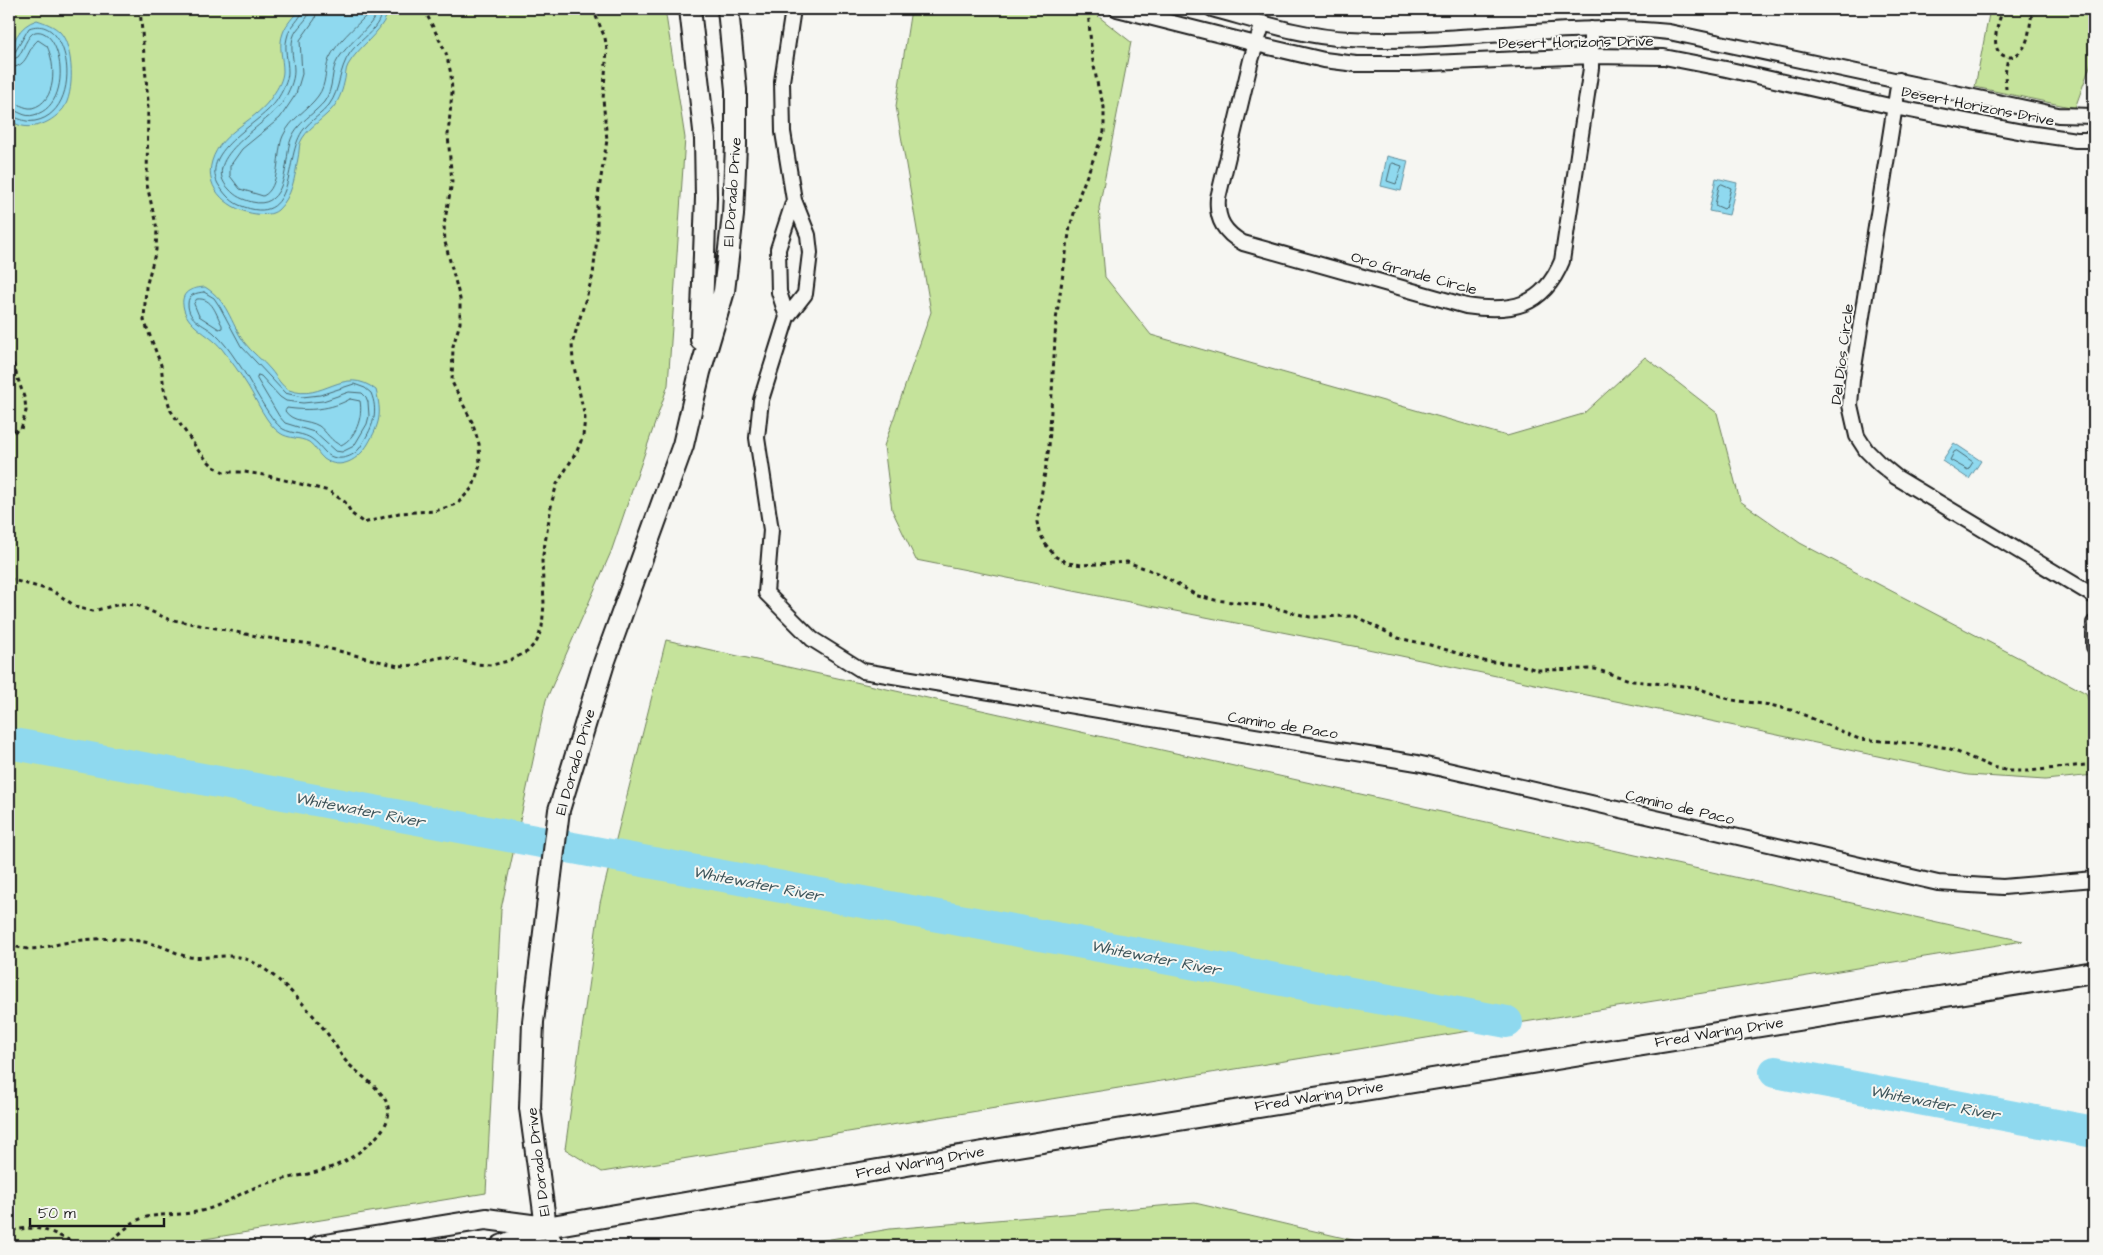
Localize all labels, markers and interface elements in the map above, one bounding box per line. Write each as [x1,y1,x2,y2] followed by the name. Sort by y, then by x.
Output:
[1498,31,1654,54] street label: Desert Horizons Drive
[1900,81,2056,132] street label: Desert Horizons Drive
[718,137,747,247] street label: El Dorado Drive
[1349,247,1479,300] street label: Oro Grande Circle
[1826,303,1859,406] street label: Del Dios Circle
[1226,706,1340,745] street label: Camino de Paco
[550,707,601,818] street label: El Dorado Drive
[1623,785,1737,830] street label: Camino de Paco
[293,787,429,834] water label: Whitewater River
[691,861,827,908] water label: Whitewater River
[1089,935,1225,982] water label: Whitewater River
[1653,1012,1785,1054] street label: Fred Waring Drive
[1253,1076,1385,1118] street label: Fred Waring Drive
[1868,1080,2004,1127] water label: Whitewater River
[521,1106,556,1218] street label: El Dorado Drive
[854,1141,986,1185] street label: Fred Waring Drive
[30,1195,164,1227] scale bar
[38,1203,76,1224] text: 50 m

